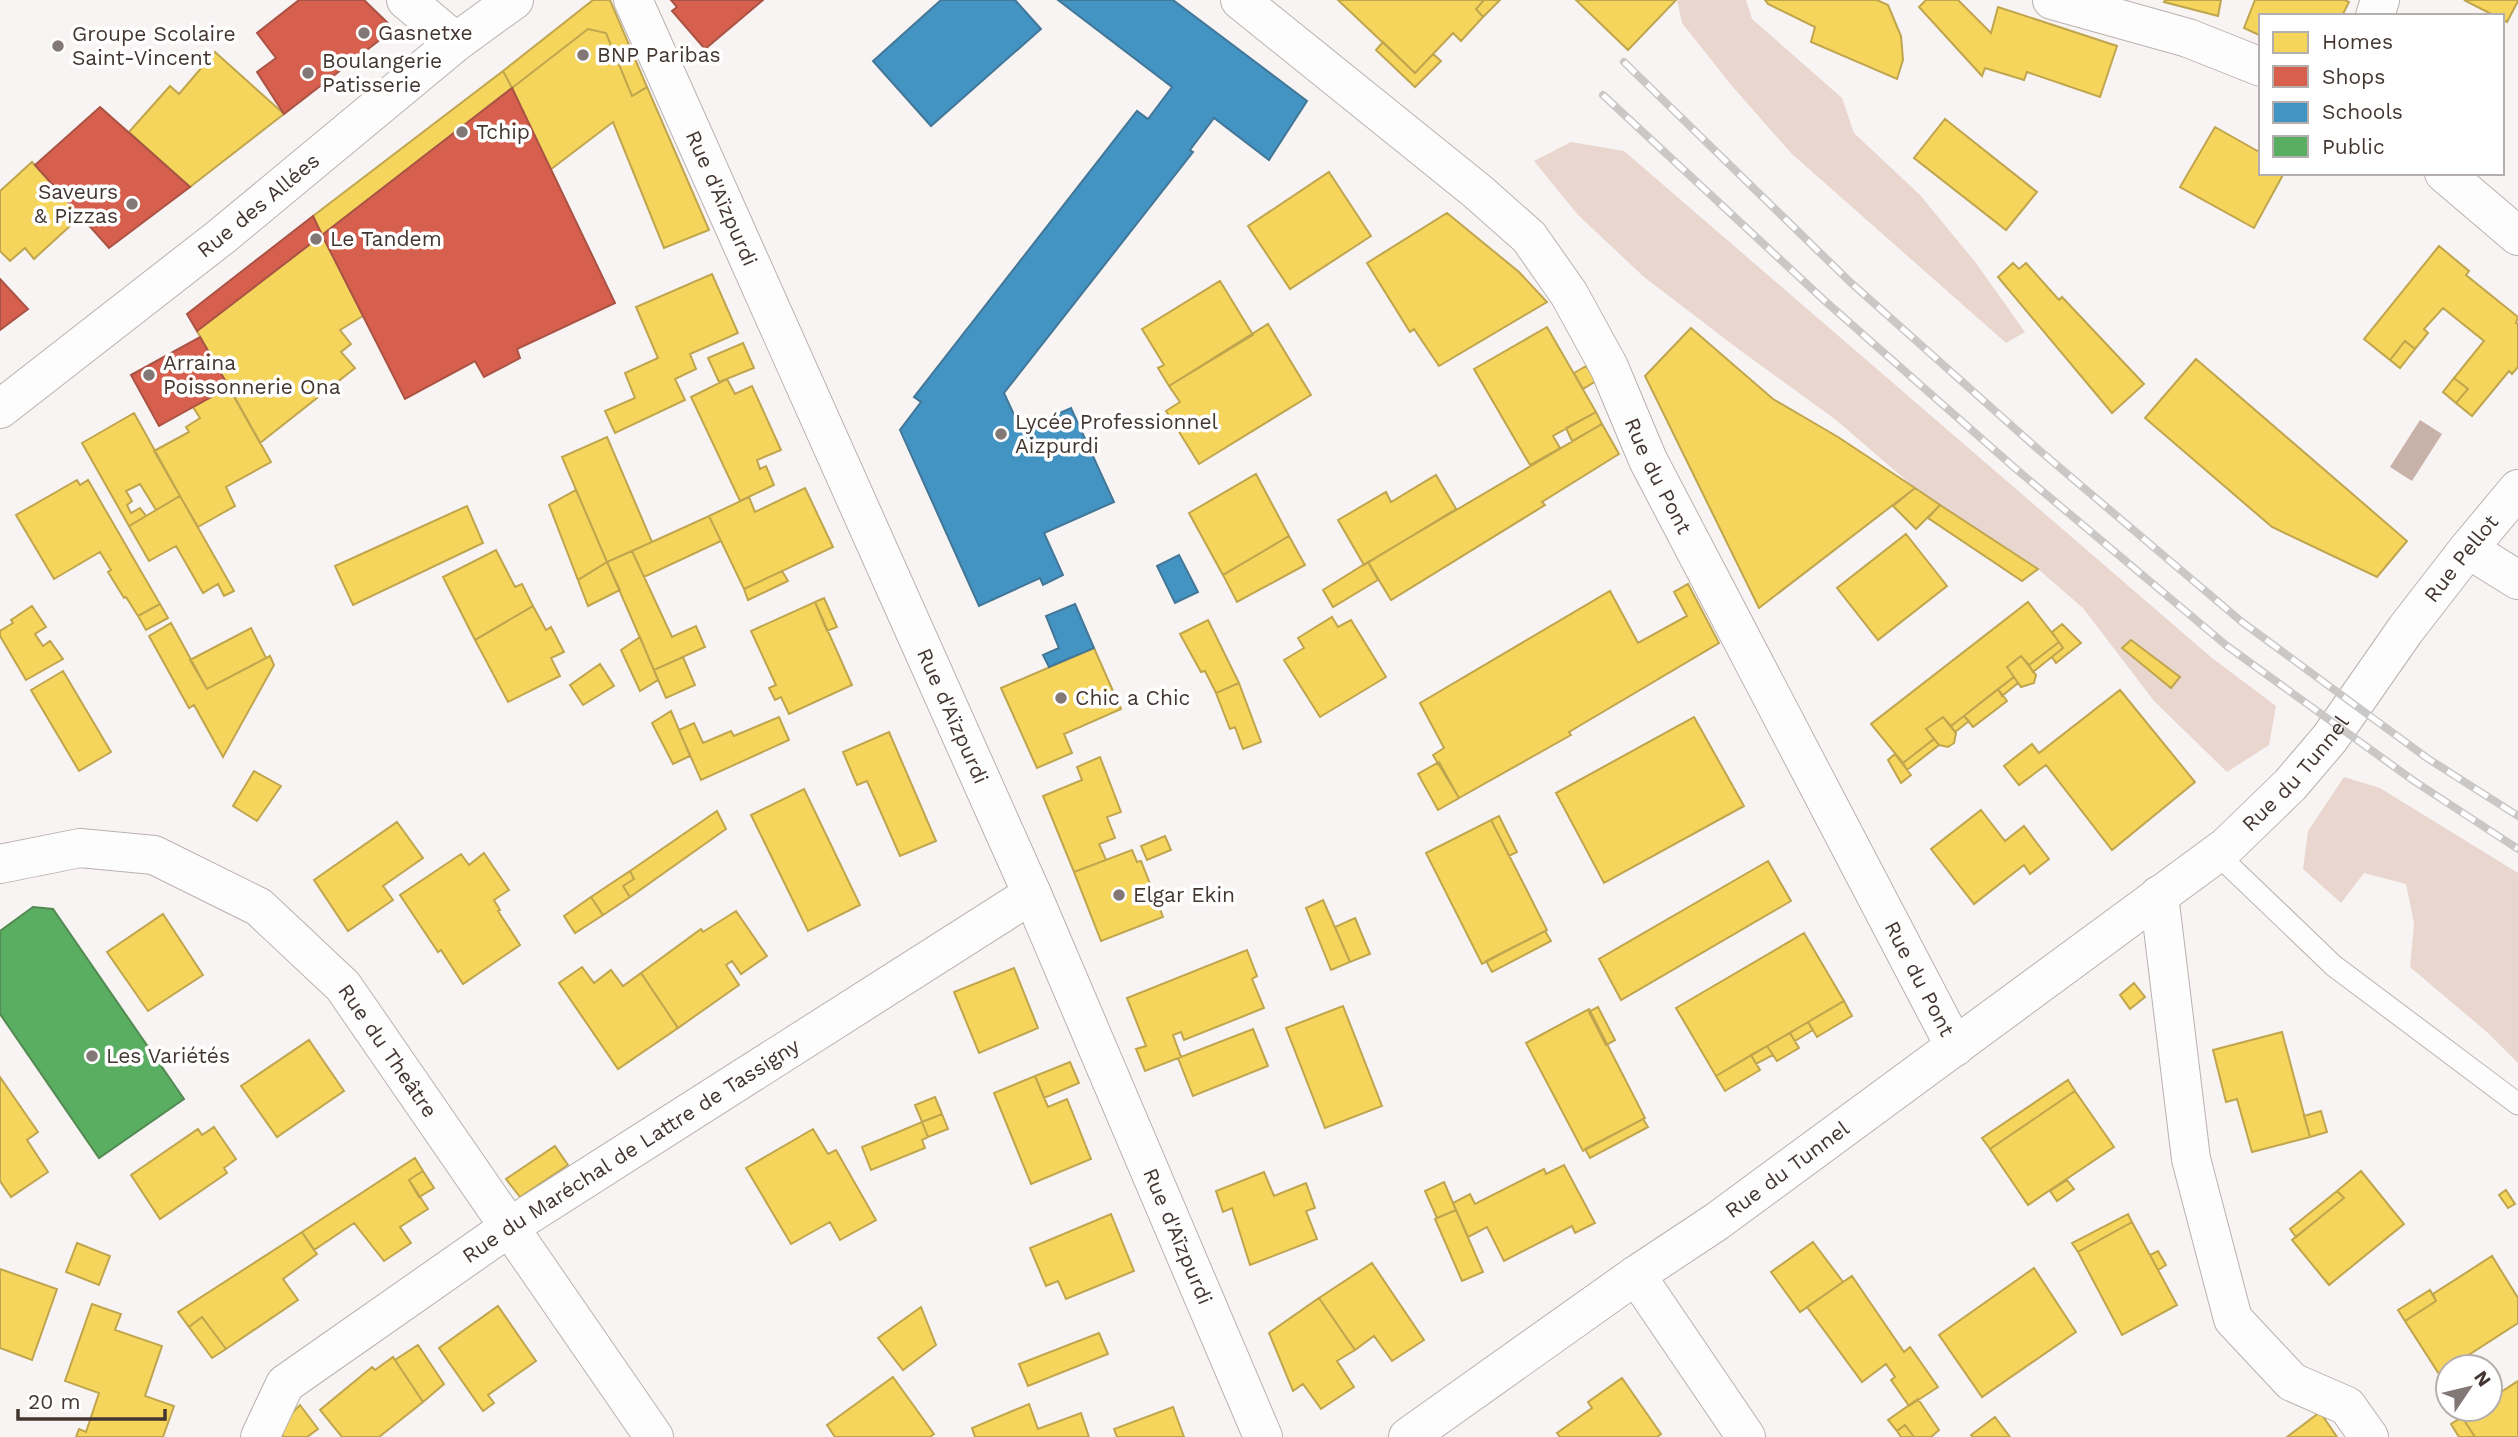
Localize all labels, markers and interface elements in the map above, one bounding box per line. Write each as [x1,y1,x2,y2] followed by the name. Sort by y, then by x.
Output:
[2259,14,2504,175] legend
[378,20,473,45] place label: Gasnetxe
[72,21,236,70] place label: Groupe Scolaire Saint-Vincent
[356,25,372,41] marker: Gasnetxe
[2322,29,2393,54] text: Homes
[50,38,66,54] marker: Groupe Scolaire Saint-Vincent
[597,42,721,67] place label: BNP Paribas
[575,47,591,63] marker: BNP Paribas
[322,48,442,97] place label: Boulangerie Patisserie
[2322,64,2385,89] text: Shops
[300,65,316,81] marker: Boulangerie Patisserie
[2322,99,2403,124] text: Schools
[476,119,530,144] place label: Tchip
[454,124,470,140] marker: Tchip
[681,126,763,270] street label: Rue d'Aïzpurdi
[2322,134,2385,159] text: Public
[192,148,324,263] street label: Rue des Allées
[34,179,118,228] place label: Saveurs & Pizzas
[124,196,140,212] marker: Saveurs & Pizzas
[330,226,442,251] place label: Le Tandem
[308,231,324,247] marker: Le Tandem
[163,350,341,399] place label: Arraina Poissonnerie Ona
[141,367,157,383] marker: Arraina Poissonnerie Ona
[1015,409,1219,458] place label: Lycée Professionnel Aizpurdi
[1620,414,1697,538] street label: Rue du Pont
[993,426,1009,442] marker: Lycée Professionnel Aizpurdi
[2419,509,2503,607] street label: Rue Pellot
[912,644,994,787] street label: Rue d'Aïzpurdi
[1075,685,1190,710] place label: Chic a Chic
[1053,690,1069,706] marker: Chic a Chic
[2237,710,2354,836] street label: Rue du Tunnel
[1133,882,1235,907] place label: Elgar Ekin
[1111,887,1127,903] marker: Elgar Ekin
[1879,917,1960,1040] street label: Rue du Pont
[333,979,443,1122] street label: Rue du Theâtre
[457,1032,804,1268] street label: Rue du Maréchal de Lattre de Tassigny
[106,1043,230,1068] place label: Les Variétés
[84,1048,100,1064] marker: Les Variétés
[1720,1115,1854,1223] street label: Rue du Tunnel
[1138,1164,1218,1308] street label: Rue d'Aïzpurdi
[2434,1353,2504,1423] north arrow
[2469,1366,2496,1391] text: N
[18,1378,164,1422] scale bar
[28,1389,80,1414] text: 20 m

